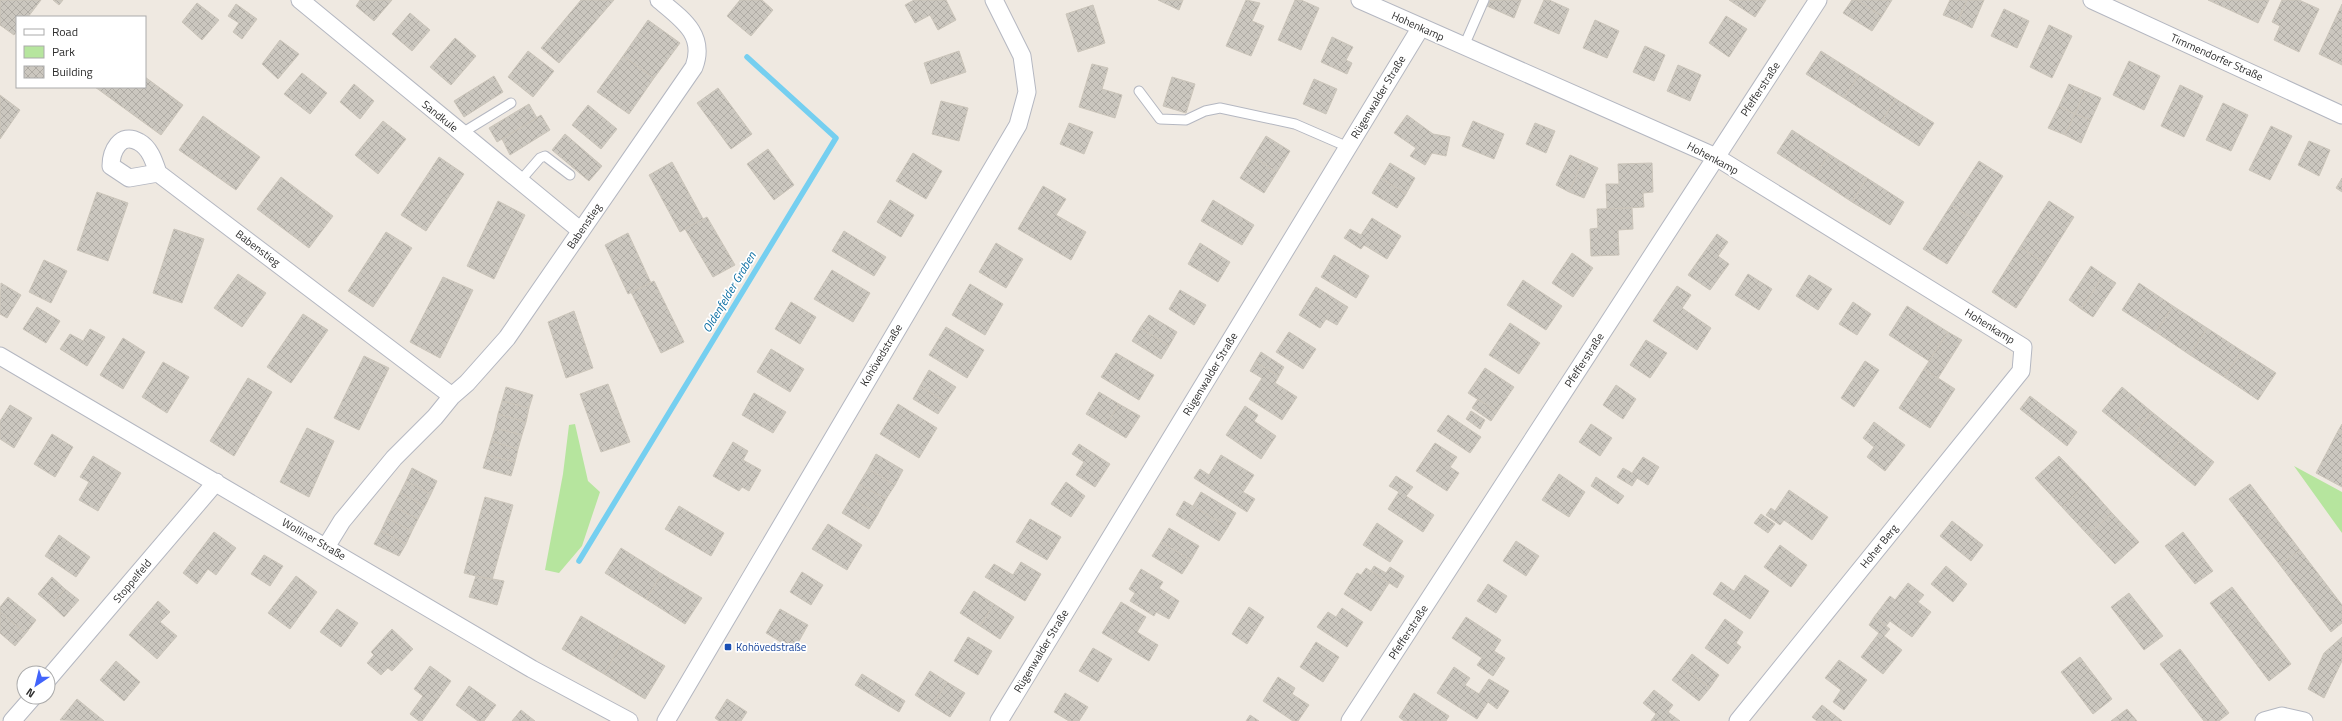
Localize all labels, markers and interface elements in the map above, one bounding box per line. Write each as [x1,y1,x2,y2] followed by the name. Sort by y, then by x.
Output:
[1389,7,1447,45] street label: Hohenkamp
[16,16,146,88] legend
[52,22,78,41] text: Road
[2168,29,2266,85] street label: Timmendorfer Straße
[52,42,75,61] text: Park
[1347,52,1409,142] street label: Rügenwalder Straße
[1736,58,1784,119] street label: Pfefferstraße
[52,62,93,81] text: Building
[418,96,462,136] street label: Sandkule
[1684,138,1742,178] street label: Hohenkamp
[563,200,605,252] street label: Babenstieg
[232,226,284,270] street label: Babenstieg
[697,247,761,336] water label: Oldenfelder Graben
[1962,304,2018,348] street label: Hohenkamp
[856,320,906,389] street label: Kohövedstraße
[1179,329,1241,419] street label: Rügenwalder Straße
[1560,329,1608,390] street label: Pfefferstraße
[279,514,349,564] street label: Wolliner Straße
[1856,520,1902,571] street label: Hoher Berg
[109,556,155,606] street label: Stoppelfeld
[1384,601,1432,662] street label: Pfefferstraße
[1010,606,1072,696] street label: Rügenwalder Straße
[736,639,807,655] place label: Kohövedstraße
[723,642,733,652] marker: Kohövedstraße
[16,665,56,705] north arrow
[23,684,38,702] text: N

